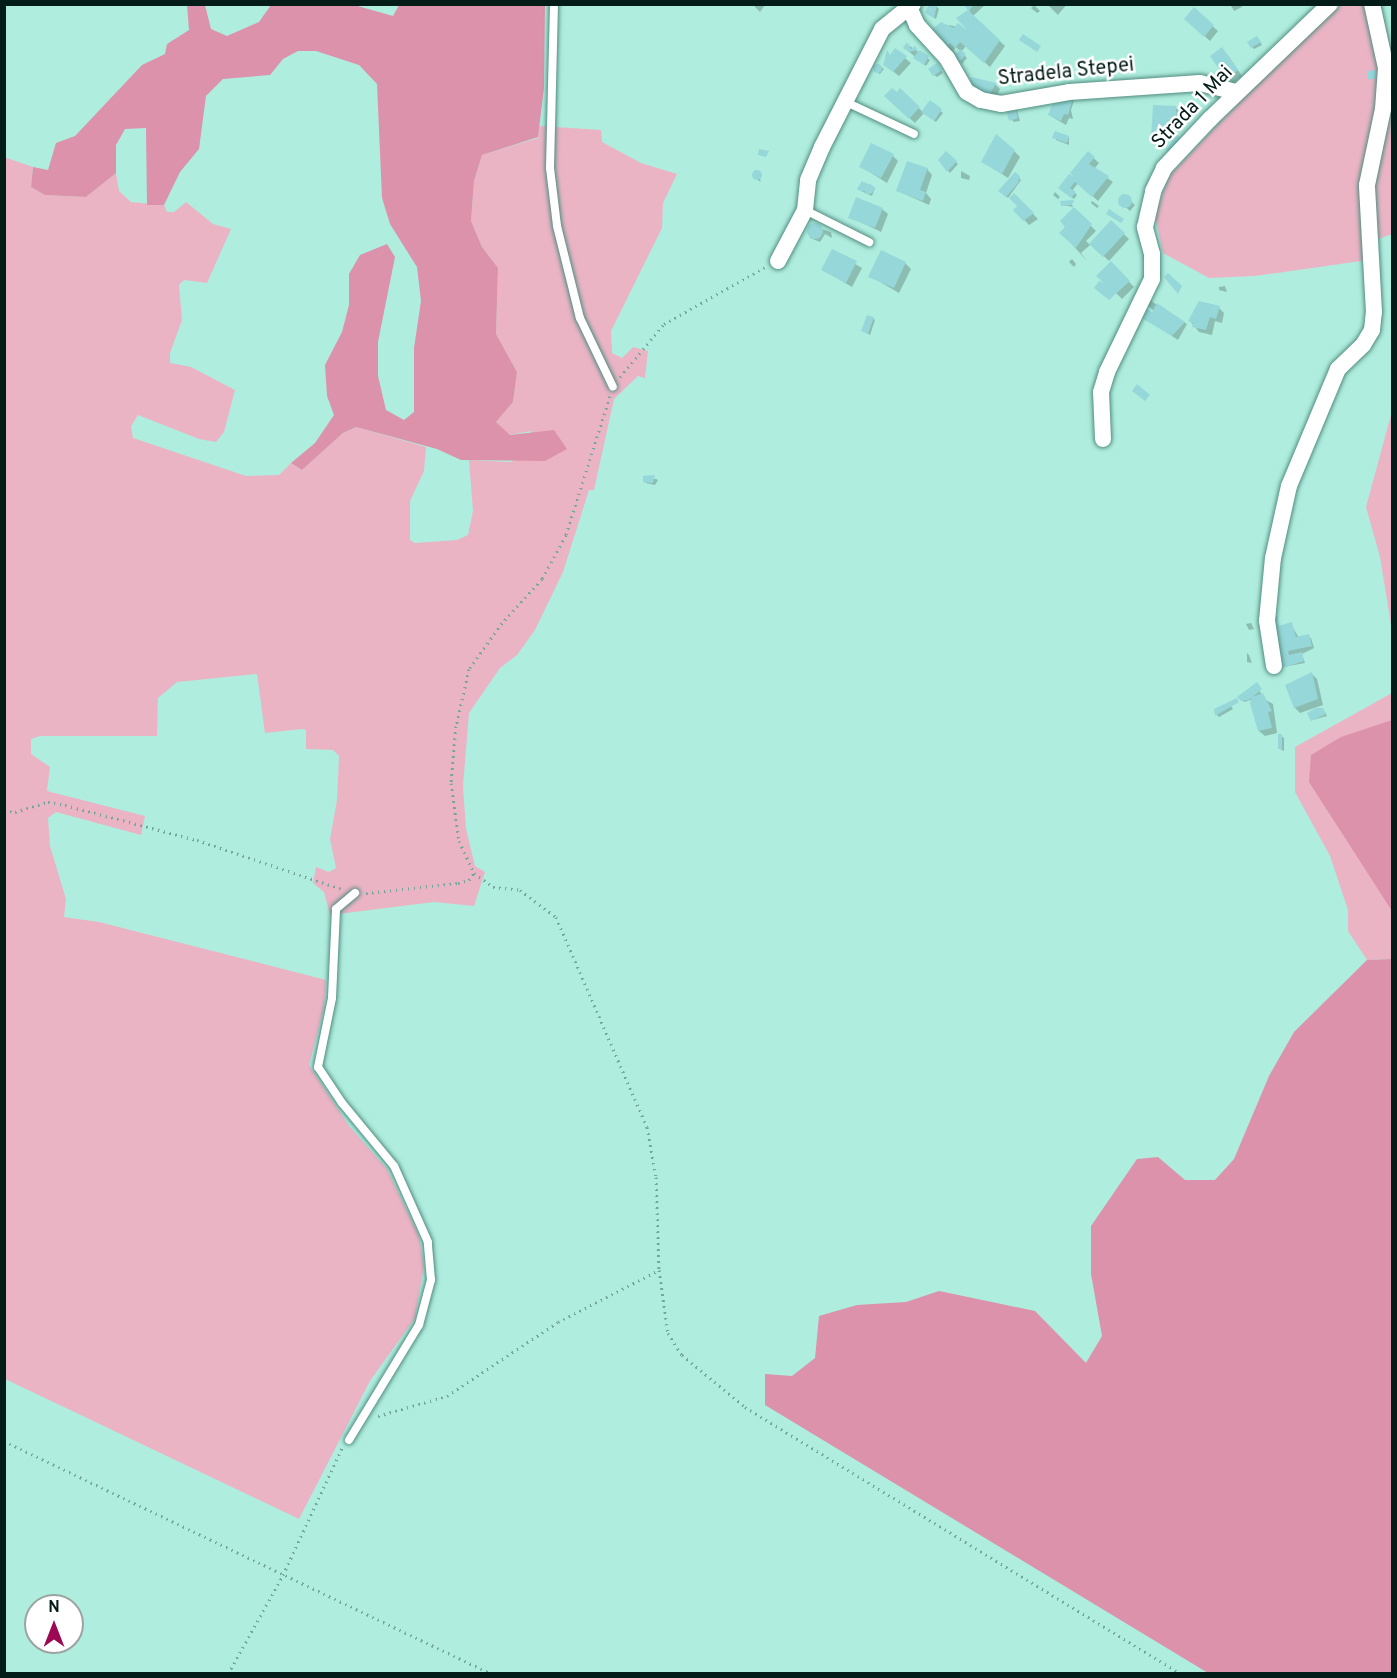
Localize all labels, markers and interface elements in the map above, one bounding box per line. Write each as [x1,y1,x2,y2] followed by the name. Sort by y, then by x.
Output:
[997,54,1135,92] street label: Stradela Stepei
[1147,61,1239,155] street label: Strada 1 Mai
[24,1594,84,1654] north arrow
[48,1598,60,1618] text: N

